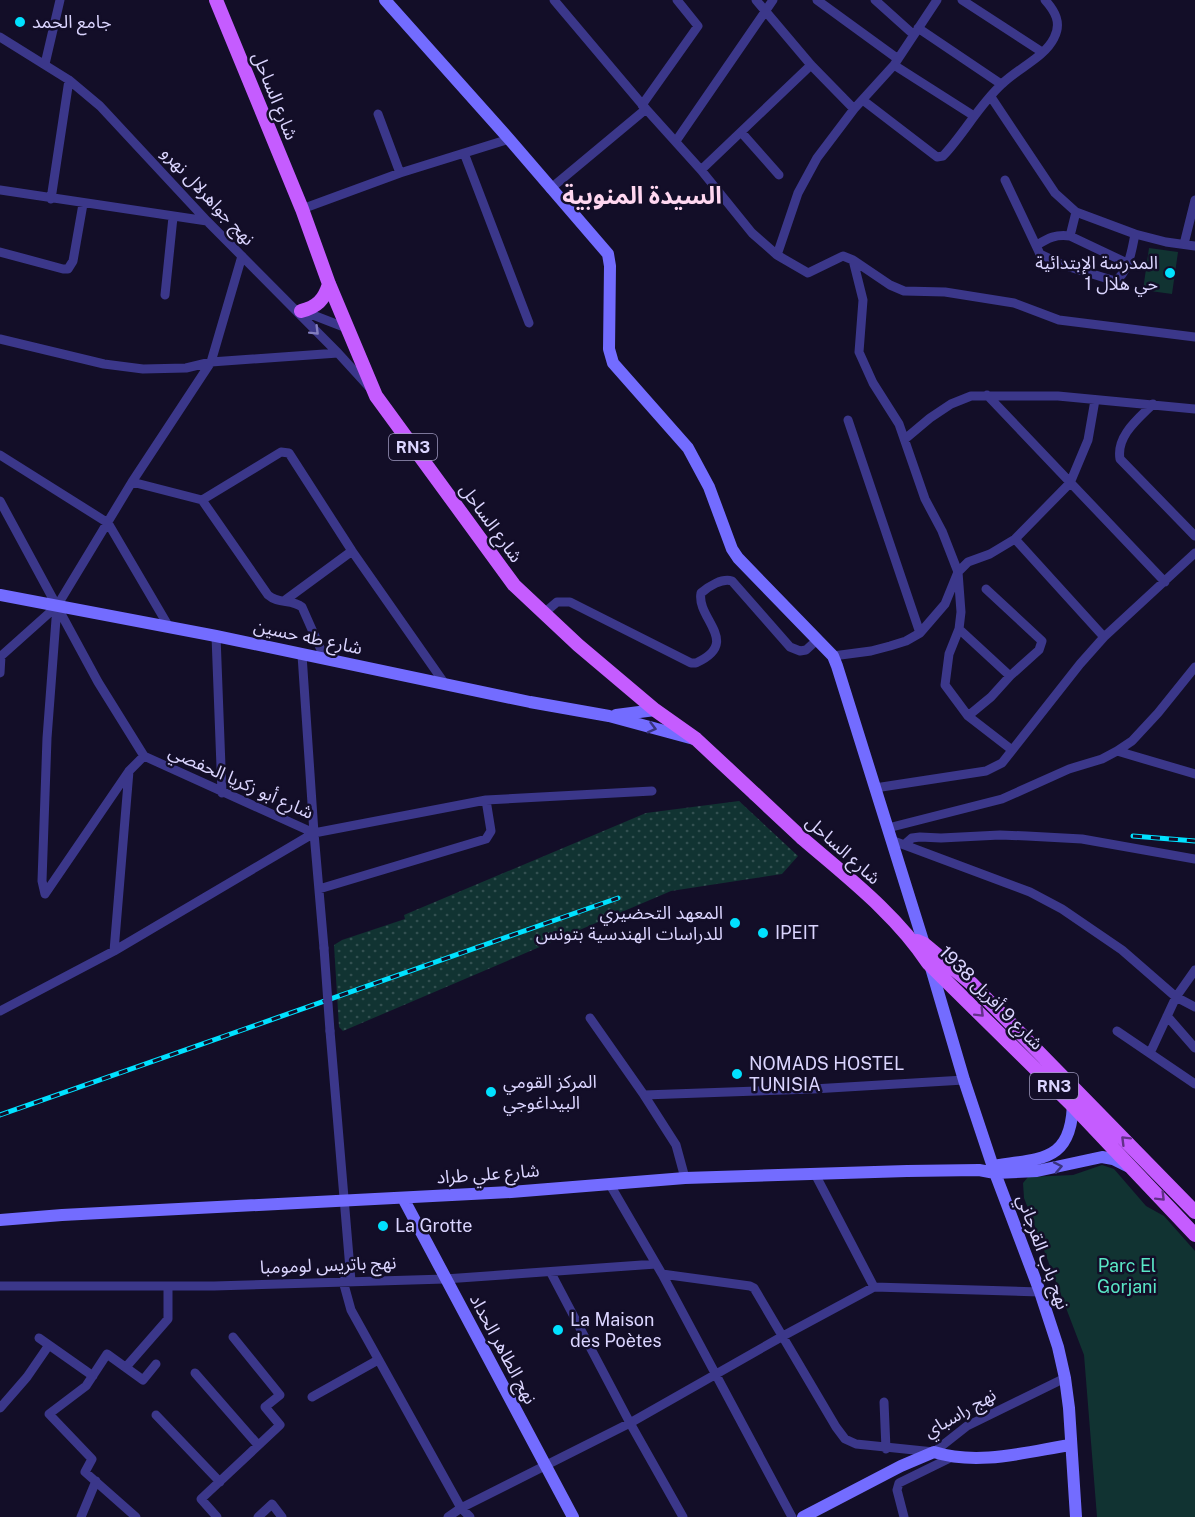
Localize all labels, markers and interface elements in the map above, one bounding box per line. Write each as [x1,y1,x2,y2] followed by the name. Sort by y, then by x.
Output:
[32,11,112,36] place label: جامع الحمد
[13,15,27,29] marker: جامع الحمد
[245,49,303,144] street label: شارع الساحل
[155,142,259,251] street label: نهج جواهرلال نهرو
[562,181,722,210] district label: السيدة المنوبية
[1035,252,1158,297] place label: المدرسة الإبتدائية حي هلال 1
[1163,266,1177,280] marker: المدرسة الإبتدائية حي هلال 1
[308,324,319,334] one-way arrow
[389,434,437,460] road number: RN3
[452,479,527,569] street label: شارع الساحل
[251,615,364,662] street label: شارع طه حسين
[647,720,657,733] one-way arrow
[164,740,317,827] street label: شارع أبو زكريا الحفصي
[799,811,885,891] street label: شارع الساحل
[536,902,723,945] place label: المعهد التحضيري للدراسات الهندسية بتونس
[728,916,742,930] marker: المعهد التحضيري للدراسات الهندسية بتونس
[775,922,819,943] place label: IPEIT
[756,926,770,940] marker: IPEIT
[932,941,1048,1057] street label: شارع 9 أفريل 1938
[972,1005,983,1016] one-way arrow
[749,1053,904,1095] place label: NOMADS HOSTEL TUNISIA
[730,1067,744,1081] marker: NOMADS HOSTEL TUNISIA
[503,1071,597,1116] place label: المركز القومي البيداغوجي
[1030,1073,1078,1099] road number: RN3
[484,1085,498,1099] marker: المركز القومي البيداغوجي
[1121,1136,1132,1146] one-way arrow
[436,1159,540,1192] street label: شارع علي طراد
[1053,1161,1063,1174] one-way arrow
[1153,1189,1164,1200] one-way arrow
[1010,1192,1074,1313] street label: نهج باب القرجاني
[395,1215,472,1236] place label: La Grotte
[376,1219,390,1233] marker: La Grotte
[259,1252,397,1280] street label: نهج باتريس لومومبا
[1097,1255,1157,1297] park label: Parc El Gorjani
[463,1290,541,1409] street label: نهج الطاهر الحداد
[570,1309,662,1351] place label: La Maison des Poètes
[551,1323,565,1337] marker: La Maison des Poètes
[920,1384,1001,1444] street label: نهج راسباي

